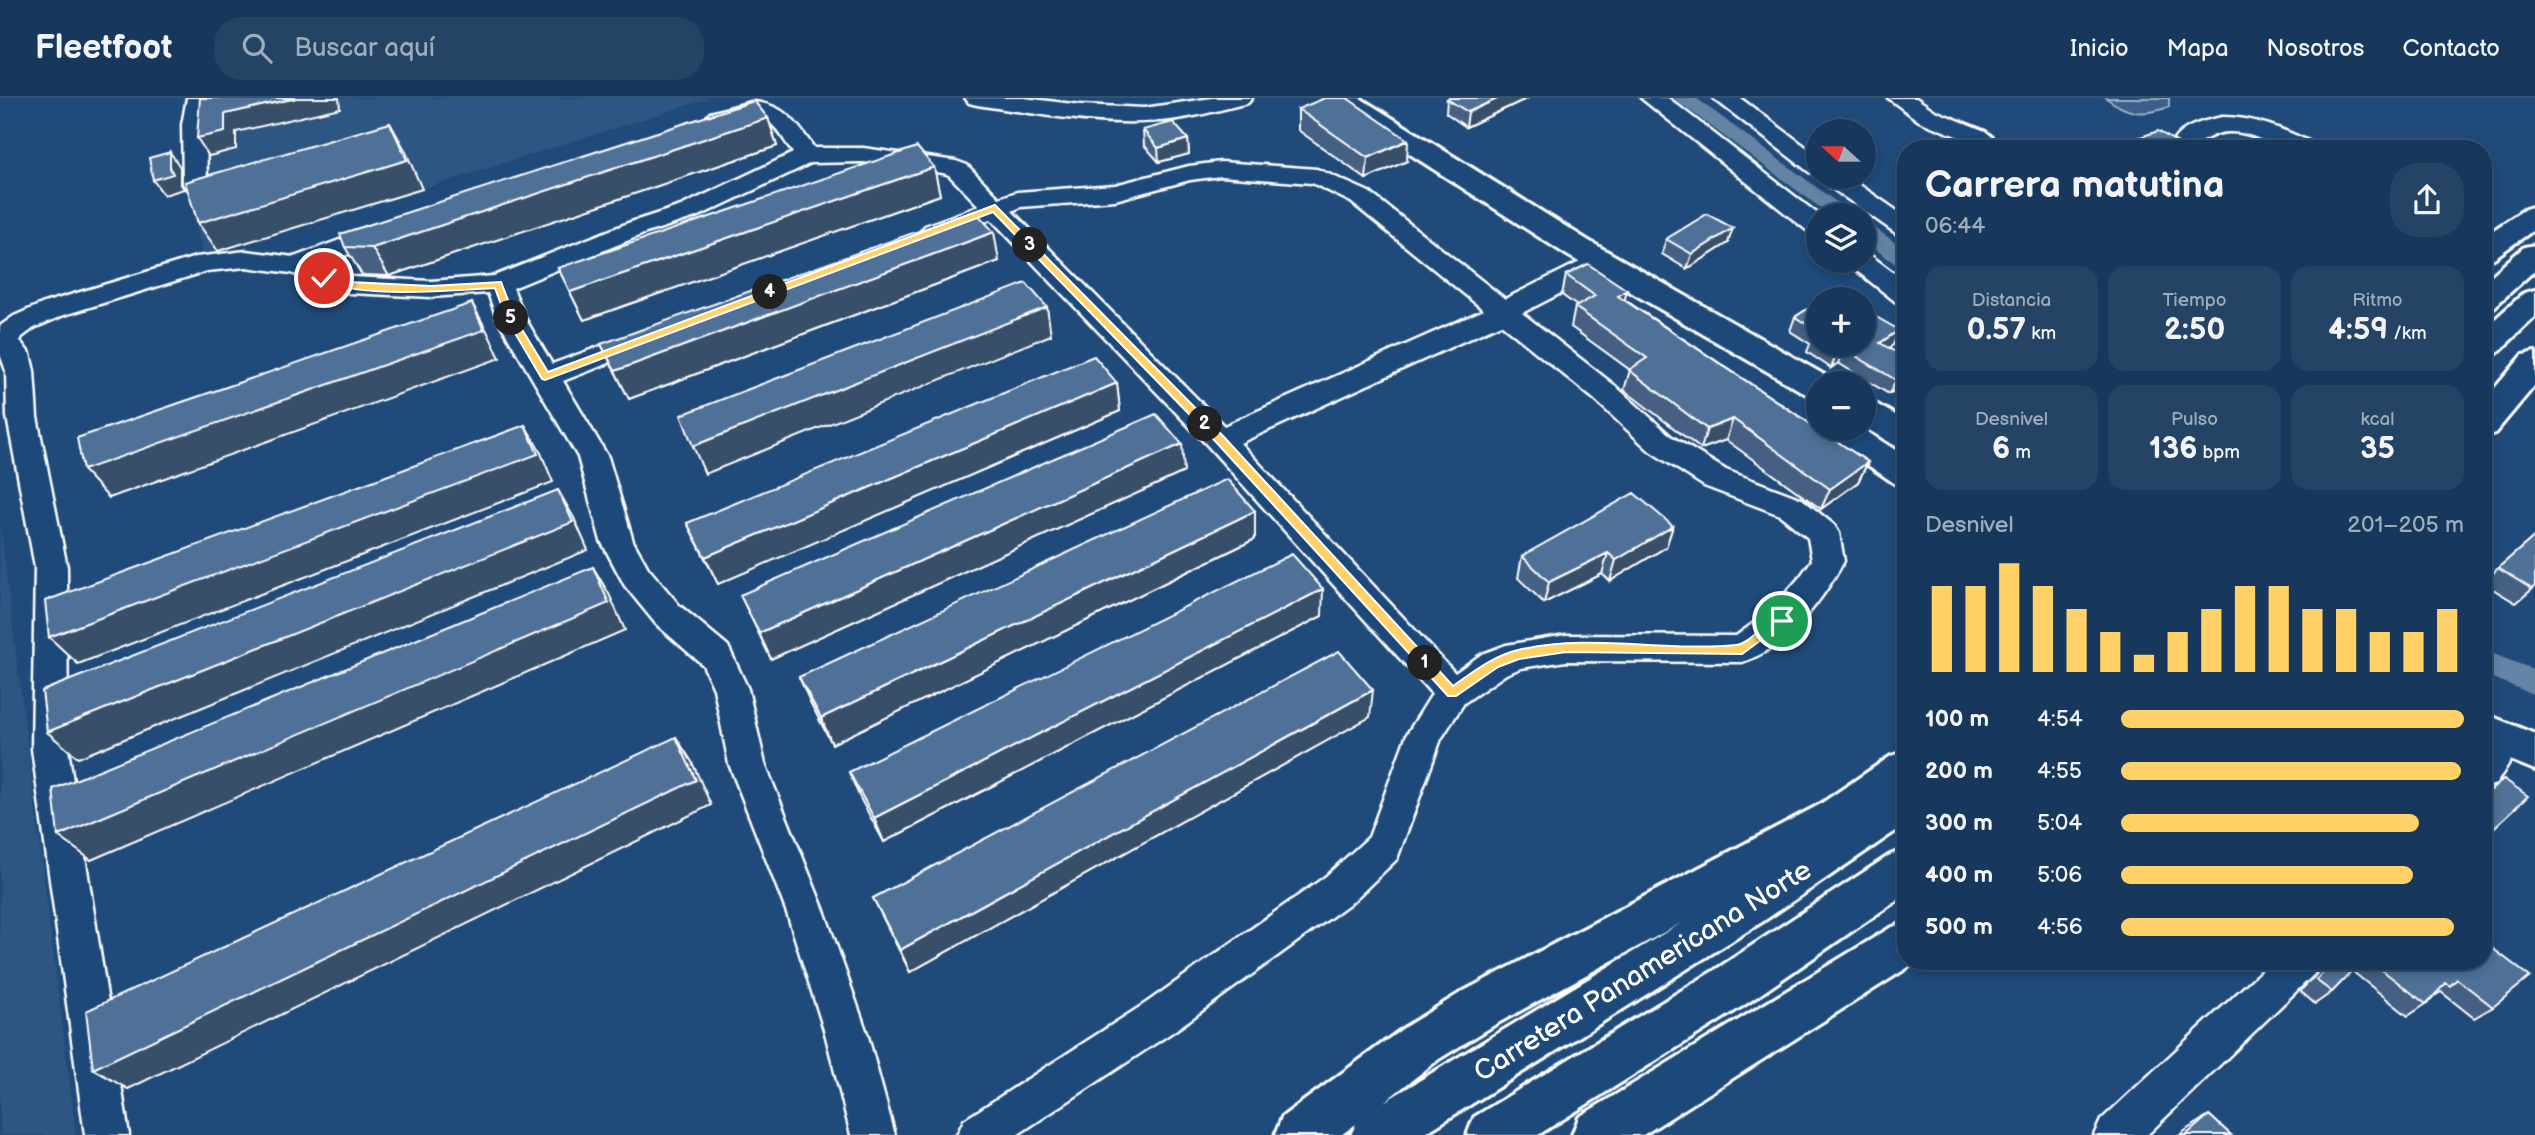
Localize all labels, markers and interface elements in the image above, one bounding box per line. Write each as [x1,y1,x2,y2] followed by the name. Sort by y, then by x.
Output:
[214,17,704,80] search box
[35,28,172,68] text: Fleetfoot
[238,29,276,67] icon: search
[294,33,435,64] text: Buscar aquí
[2070,34,2129,63] text: Inicio
[2167,34,2229,63] text: Mapa
[2267,34,2364,63] text: Nosotros
[2402,34,2500,63] text: Contacto
[1806,119,1876,189] north arrow
[1806,119,1876,441] map controls
[1925,163,2225,208] text: Carrera matutina
[2390,163,2464,237] button: share
[1806,203,1876,273] button: layers
[1925,212,1985,240] text: 06:44
[1012,228,1048,262] pin: 3
[1024,233,1035,256] text: 3
[294,248,354,308] pin
[305,259,343,297] icon: check
[752,274,788,310] pin: 4
[764,280,775,303] text: 4
[1806,287,1876,357] button: +
[1972,289,2051,312] text: Distancia
[2163,289,2226,312] text: Tiempo
[2352,289,2403,312] text: Ritmo
[494,300,528,336] pin: 5
[505,306,516,329] text: 5
[1967,312,2026,348] text: 0.57
[2164,312,2225,348] text: 2:50
[2328,312,2388,348] text: 4:59
[2026,322,2056,345] text: km
[2388,322,2427,345] text: /km
[1806,371,1876,441] button: −
[1188,406,1222,442] pin: 2
[1975,408,2048,431] text: Desnivel
[2171,408,2218,431] text: Pulso
[2360,408,2395,431] text: kcal
[1199,412,1210,435] text: 2
[1992,431,2010,467] text: 6
[2149,431,2197,467] text: 136
[2360,431,2395,467] text: 35
[2010,441,2031,464] text: m
[2197,441,2240,464] text: bpm
[1925,511,2014,539] text: Desnivel
[2347,511,2464,539] text: 201–205 m
[1752,591,1812,651] pin
[1763,602,1801,640] icon: arrive
[1408,646,1442,680] pin: 1
[1421,651,1429,674] text: 1
[1925,705,1989,733] text: 100 m
[2037,705,2083,733] text: 4:54
[1925,757,1993,785] text: 200 m
[2037,757,2082,785] text: 4:55
[1925,809,1993,837] text: 300 m
[2037,809,2082,837] text: 5:04
[1468,854,1818,1089] street label: Carretera Panamericana Norte
[1925,861,1993,889] text: 400 m
[2037,861,2082,889] text: 5:06
[1925,913,1993,941] text: 500 m
[2037,913,2083,941] text: 4:56

